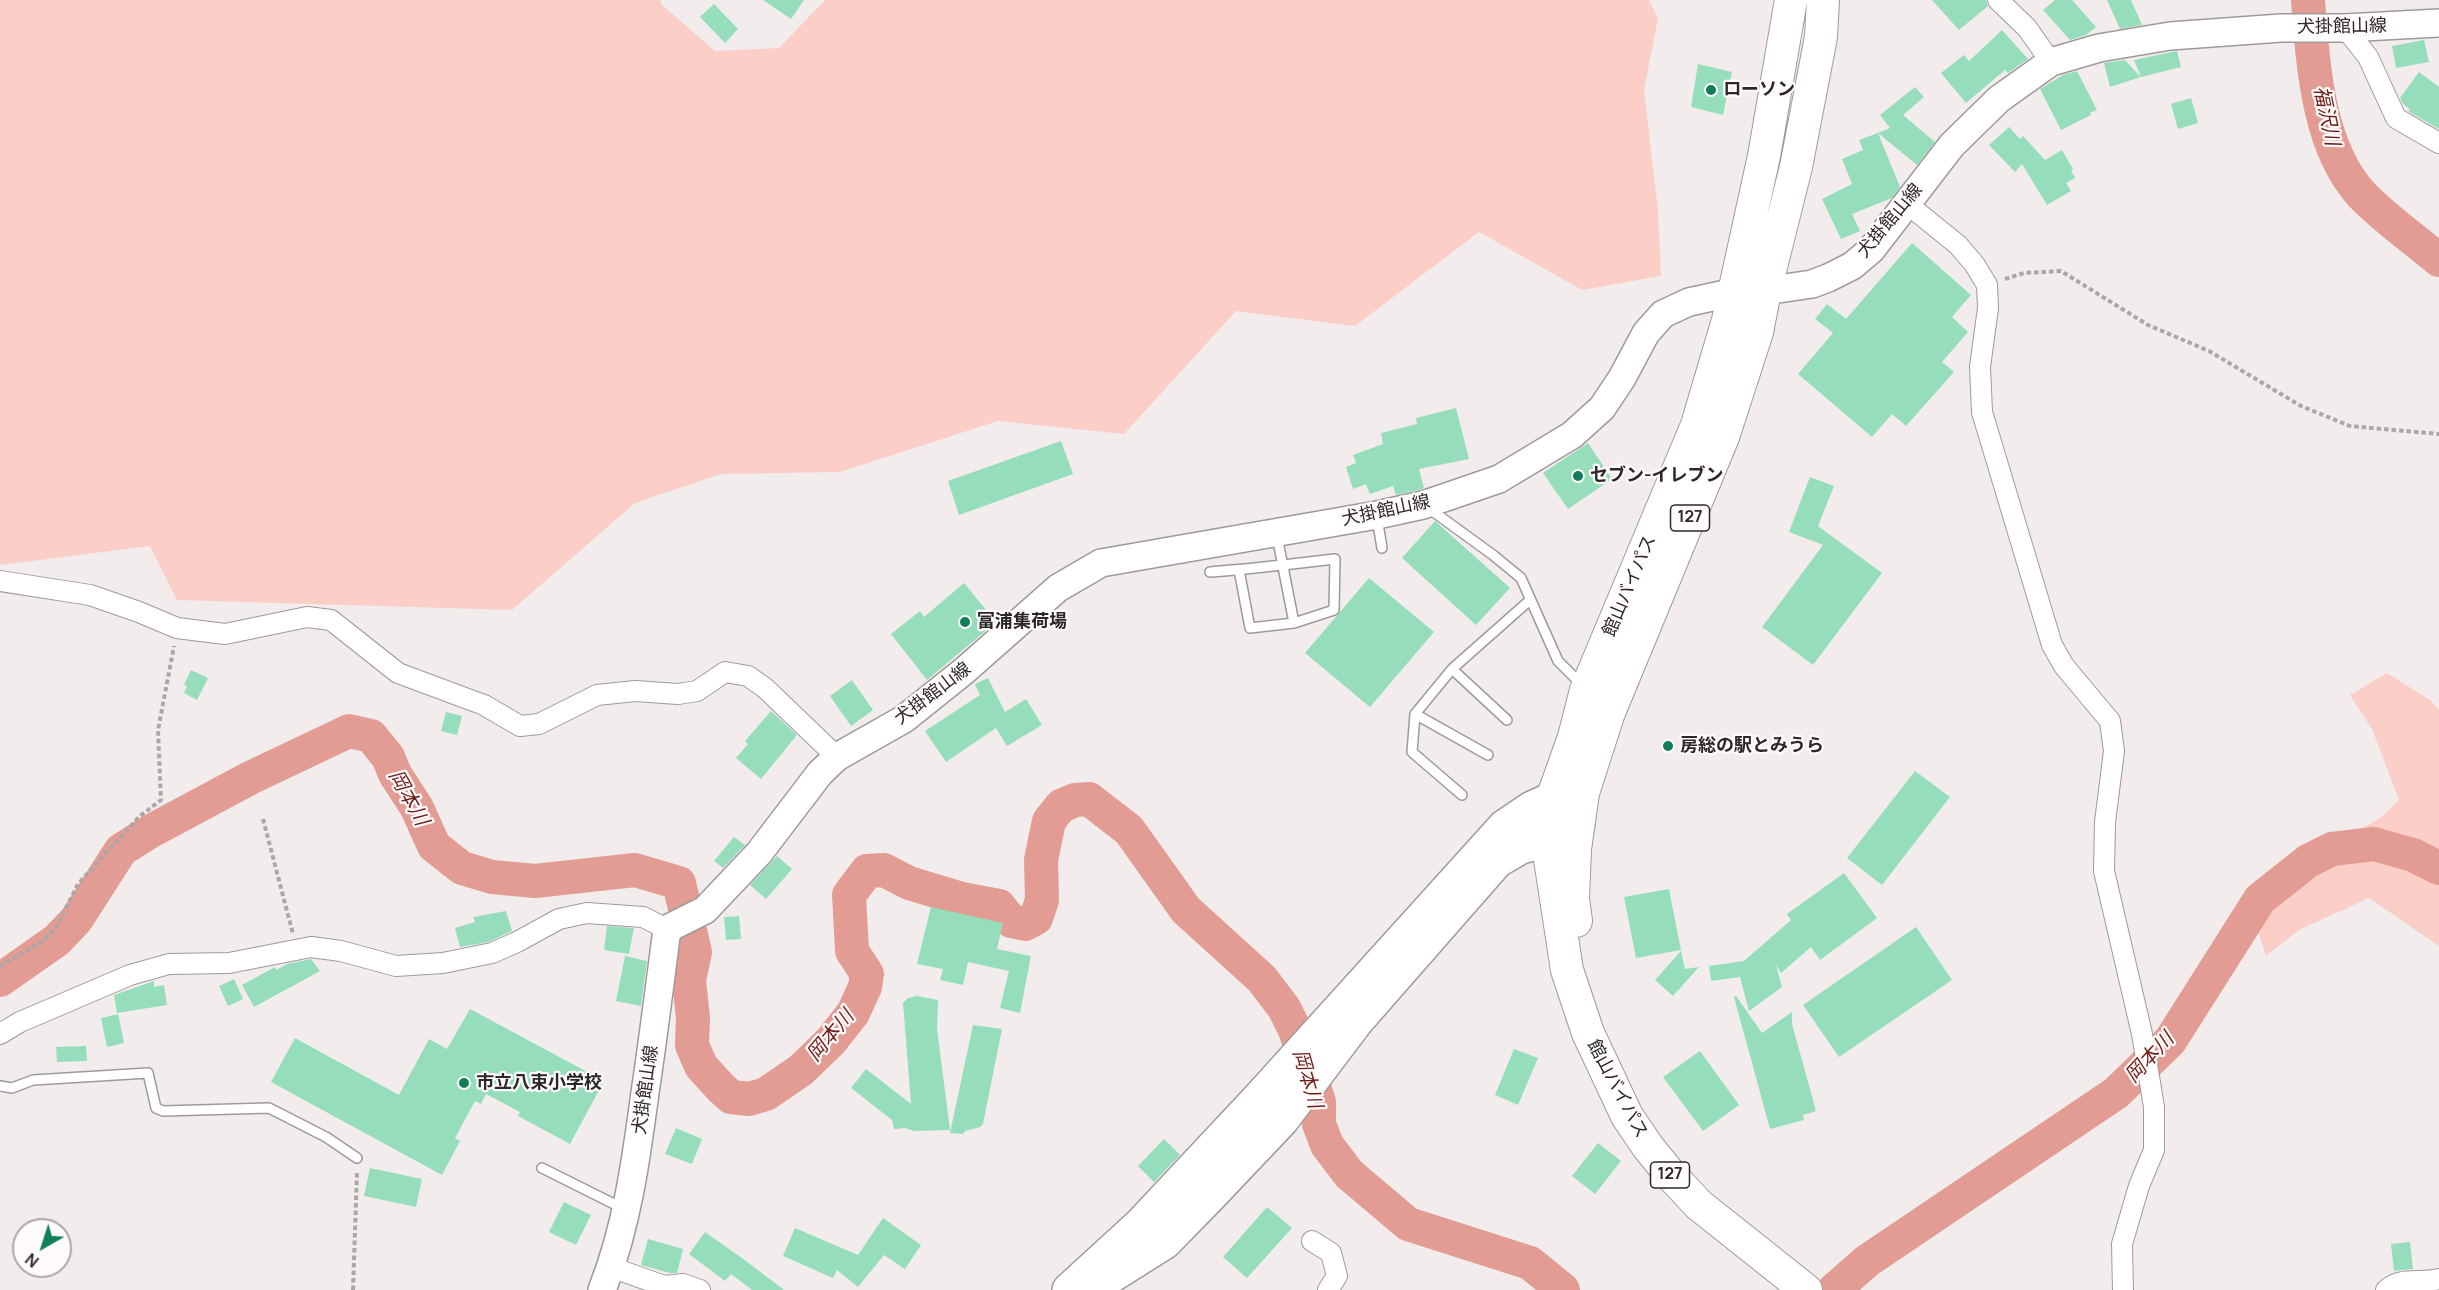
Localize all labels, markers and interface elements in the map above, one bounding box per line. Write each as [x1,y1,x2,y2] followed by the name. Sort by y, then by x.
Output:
[2297,15,2387,39] street label: 犬掛館山線
[1723,79,1795,101] place label: ローソン
[1704,83,1718,97] marker: ローソン
[2308,84,2344,148] water label: 福沢川
[1853,180,1927,262] street label: 犬掛館山線
[1590,465,1724,487] place label: セブン-イレブン
[1571,469,1585,483] marker: セブン-イレブン
[1340,491,1432,531] street label: 犬掛館山線
[1670,505,1710,531] road number: 127
[1599,532,1661,640] street label: 館山バイパス
[977,611,1067,633] place label: 富浦集荷場
[958,615,972,629] marker: 富浦集荷場
[891,658,975,730] street label: 犬掛館山線
[1680,735,1824,757] place label: 房総の駅とみうら
[1661,739,1675,753] marker: 房総の駅とみうら
[383,766,433,830] water label: 岡本川
[803,1005,859,1067] water label: 岡本川
[2121,1028,2179,1088] water label: 岡本川
[1582,1036,1652,1142] street label: 館山バイパス
[629,1044,663,1136] street label: 犬掛館山線
[1287,1047,1327,1111] water label: 岡本川
[476,1072,602,1094] place label: 市立八束小学校
[457,1076,471,1090] marker: 市立八束小学校
[1650,1162,1690,1188] road number: 127
[12,1218,72,1278] north arrow
[21,1248,43,1273] text: N

